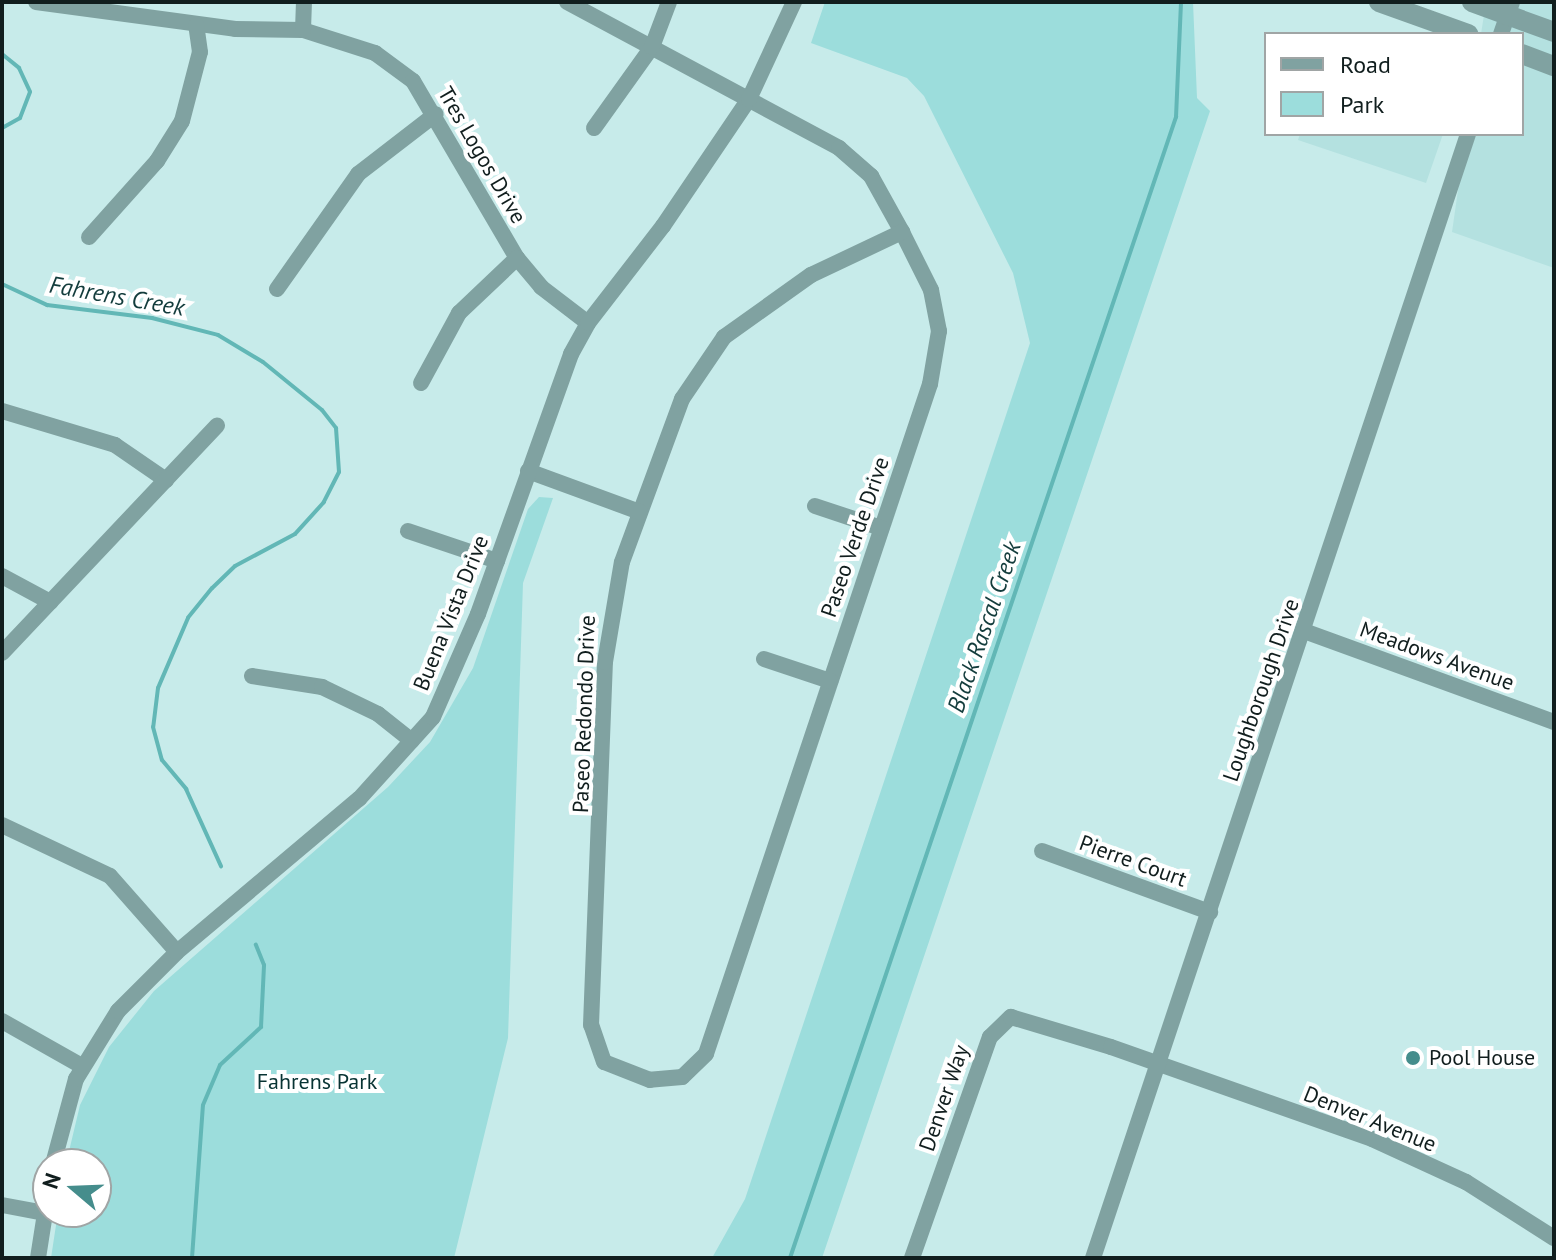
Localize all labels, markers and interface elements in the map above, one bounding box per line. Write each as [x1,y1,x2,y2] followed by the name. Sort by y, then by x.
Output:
[1264,32,1524,136] legend
[1340,49,1391,80] text: Road
[432,82,532,228] street label: Tres Logos Drive
[1340,89,1384,120] text: Park
[47,270,187,322] water label: Fahrens Creek
[815,453,895,621] street label: Paseo Verde Drive
[408,531,494,695] street label: Buena Vista Drive
[941,537,1027,717] water label: Black Rascal Creek
[1217,595,1305,785] street label: Loughborough Drive
[567,615,601,813] street label: Paseo Redondo Drive
[1356,616,1518,696] street label: Meadows Avenue
[1076,829,1190,893] street label: Pierre Court
[913,1041,975,1155] street label: Denver Way
[1429,1045,1535,1071] place label: Pool House
[1404,1049,1422,1067] marker: Pool House
[257,1069,377,1095] park label: Fahrens Park
[1300,1080,1440,1158] street label: Denver Avenue
[32,1148,112,1228] north arrow
[36,1169,67,1192] text: N

